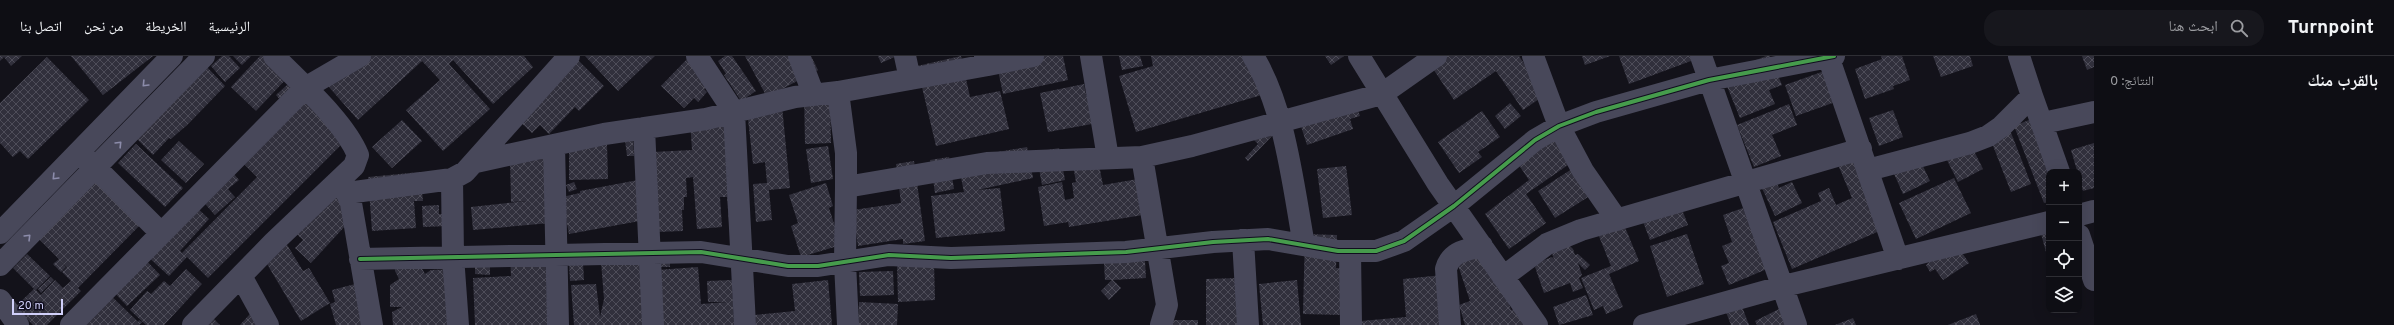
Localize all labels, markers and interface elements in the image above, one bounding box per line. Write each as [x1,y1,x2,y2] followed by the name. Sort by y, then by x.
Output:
[1984,10,2264,46] search box
[2288,16,2374,40] text: Turnpoint
[2228,17,2250,39] icon: search
[2169,18,2218,37] text: ابحث هنا
[20,19,62,36] text: اتصل بنا
[84,19,123,36] text: من نحن
[145,19,187,36] text: الخريطة
[209,19,250,36] text: الرئيسية
[2307,71,2378,93] text: بالقرب منك
[2110,74,2154,90] text: النتائج: 0
[142,79,150,87] one-way arrow
[114,142,121,149] one-way arrow
[2046,169,2082,313] map controls
[2046,169,2082,205] button: +
[52,172,59,180] one-way arrow
[2046,205,2082,241] button: −
[23,234,30,242] one-way arrow
[2046,241,2082,277] button: locate
[2046,277,2082,313] button: layers
[12,297,63,316] scale bar
[18,299,44,313] text: 20 m

